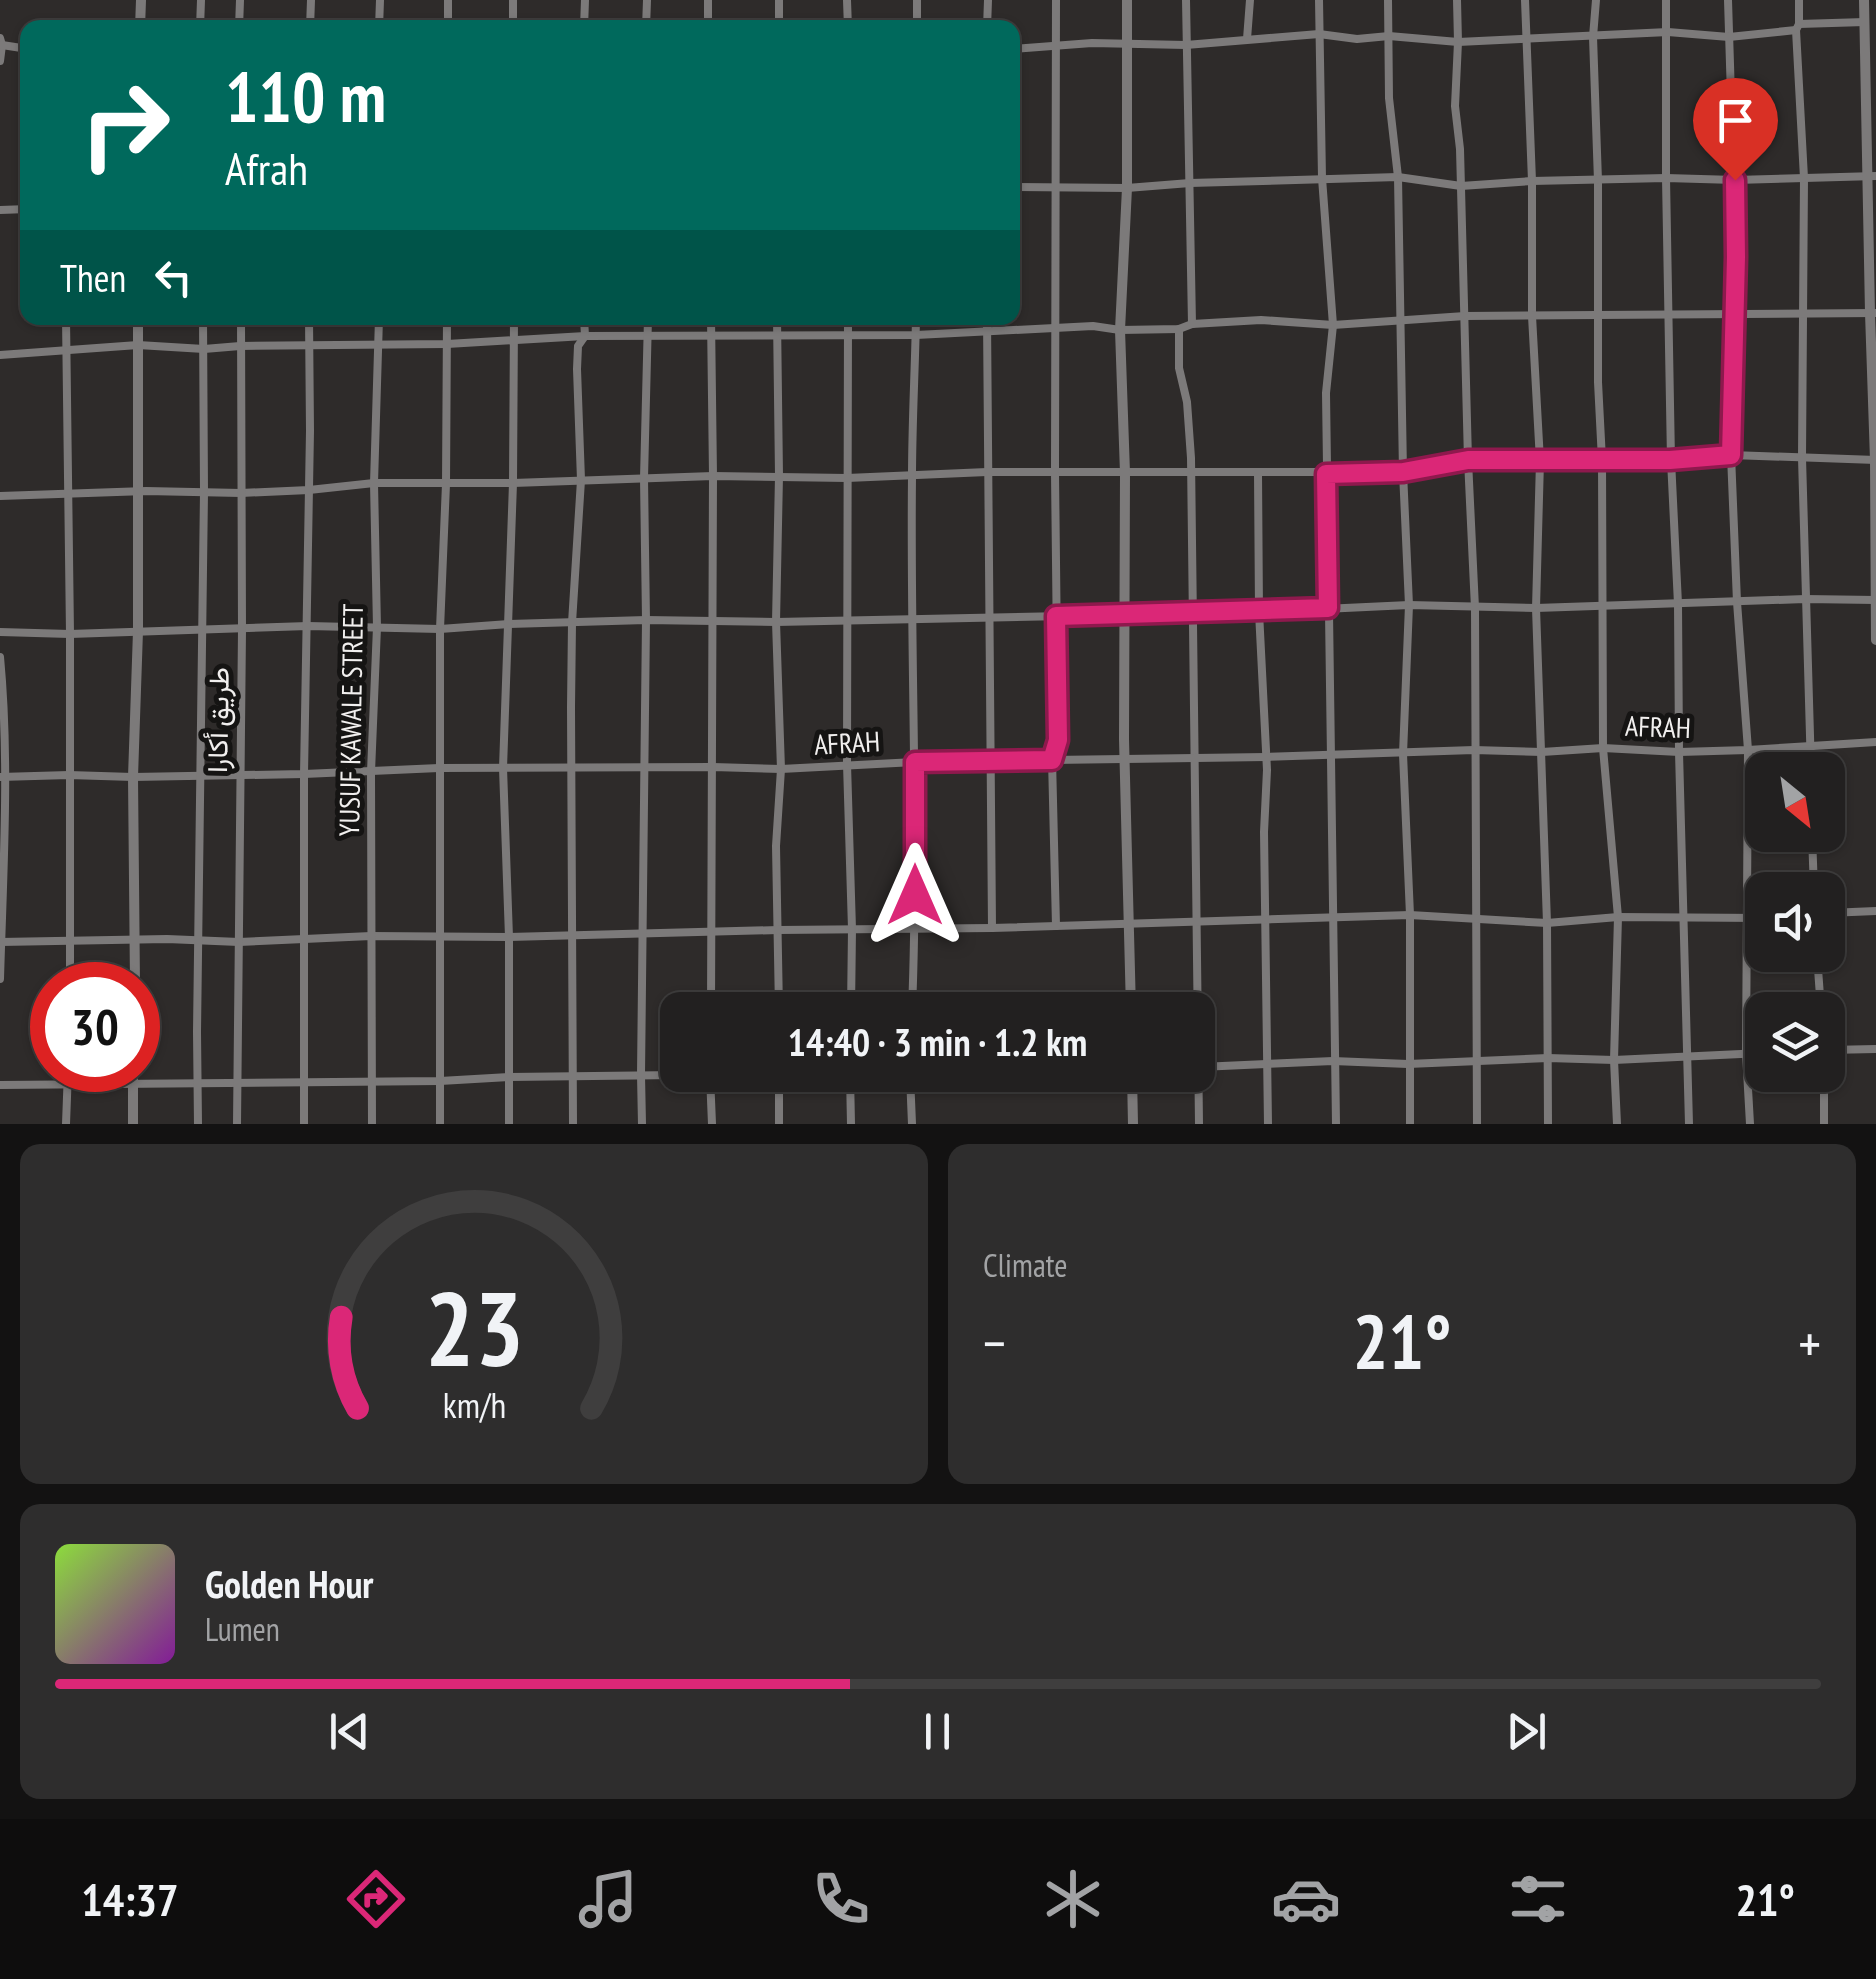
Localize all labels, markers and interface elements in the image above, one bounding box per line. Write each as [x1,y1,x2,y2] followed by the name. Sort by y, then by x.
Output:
[225,51,386,141] text: 110 m
[60,60,190,190] icon: right
[1693,78,1778,181] pin
[1708,93,1763,148] icon: arrive
[225,139,308,197] text: Afrah
[146,250,201,305] icon: left
[60,253,126,302] text: Then
[330,603,371,837] street label: YUSUF KAWALE STREET
[198,667,237,773] street label: طريق أكارا
[1624,707,1692,746] street label: AFRAH
[813,722,881,763] street label: AFRAH
[1745,752,1845,852] north arrow
[1745,752,1845,1092] map controls
[863,843,967,947] position arrow
[1745,872,1845,972] button: sound
[30,962,160,1092] speed limit sign: 30
[1745,992,1845,1092] button: layers
[788,1017,1087,1066] text: 14:40 · 3 min · 1.2 km
[983,1244,1067,1286] text: Climate
[424,1260,524,1395] text: 23
[1352,1293,1452,1390] text: 21°
[983,1307,1006,1378] text: −
[1798,1307,1821,1378] text: +
[442,1382,506,1428] text: km/h
[205,1559,374,1608] text: Golden Hour
[205,1608,280,1650] text: Lumen
[322,1704,377,1759] icon: previous
[910,1704,965,1759] icon: pause
[1499,1704,1554,1759] icon: next
[341,1864,411,1934] icon: directions
[573,1864,643,1934] icon: music
[806,1864,876,1934] icon: phone
[1038,1864,1108,1934] icon: climate
[1271,1864,1341,1934] icon: car
[1503,1864,1573,1934] icon: filters
[81,1870,179,1928] text: 14:37
[1735,1870,1795,1928] text: 21°

